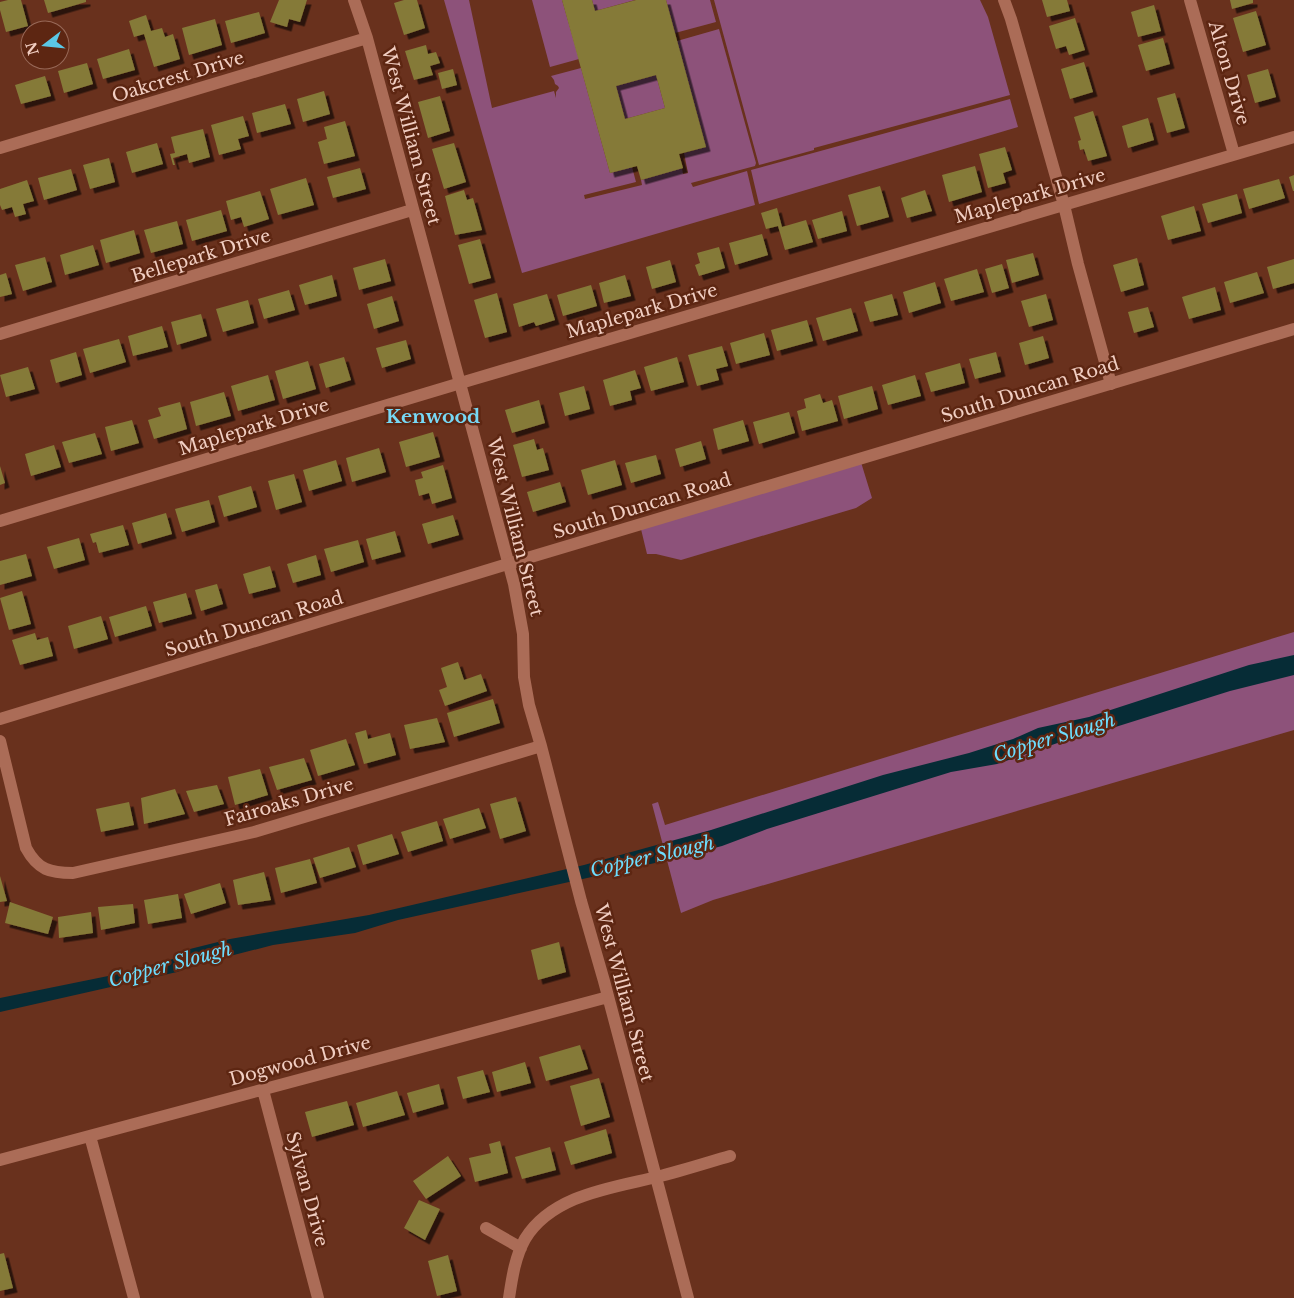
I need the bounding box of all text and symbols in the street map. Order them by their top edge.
street label: Alton Drive [1203,17,1254,128]
north arrow [20,20,70,70]
text: N [22,40,43,57]
street label: West William Street [376,44,445,227]
street label: Oakcrest Drive [109,46,247,108]
street label: Maplepark Drive [952,164,1108,228]
street label: Bellepark Drive [129,224,273,288]
street label: Maplepark Drive [564,279,720,343]
street label: South Duncan Road [938,352,1122,428]
street label: Maplepark Drive [176,394,332,460]
district label: Kenwood [386,405,480,428]
street label: West William Street [482,435,548,619]
street label: South Duncan Road [550,468,734,544]
street label: South Duncan Road [162,586,346,662]
water label: Copper Slough [990,708,1118,767]
street label: Fairoaks Drive [222,773,356,831]
water label: Copper Slough [588,831,717,882]
street label: West William Street [589,901,658,1084]
water label: Copper Slough [106,937,235,992]
street label: Dogwood Drive [227,1032,373,1090]
street label: Sylvan Drive [281,1129,333,1249]

